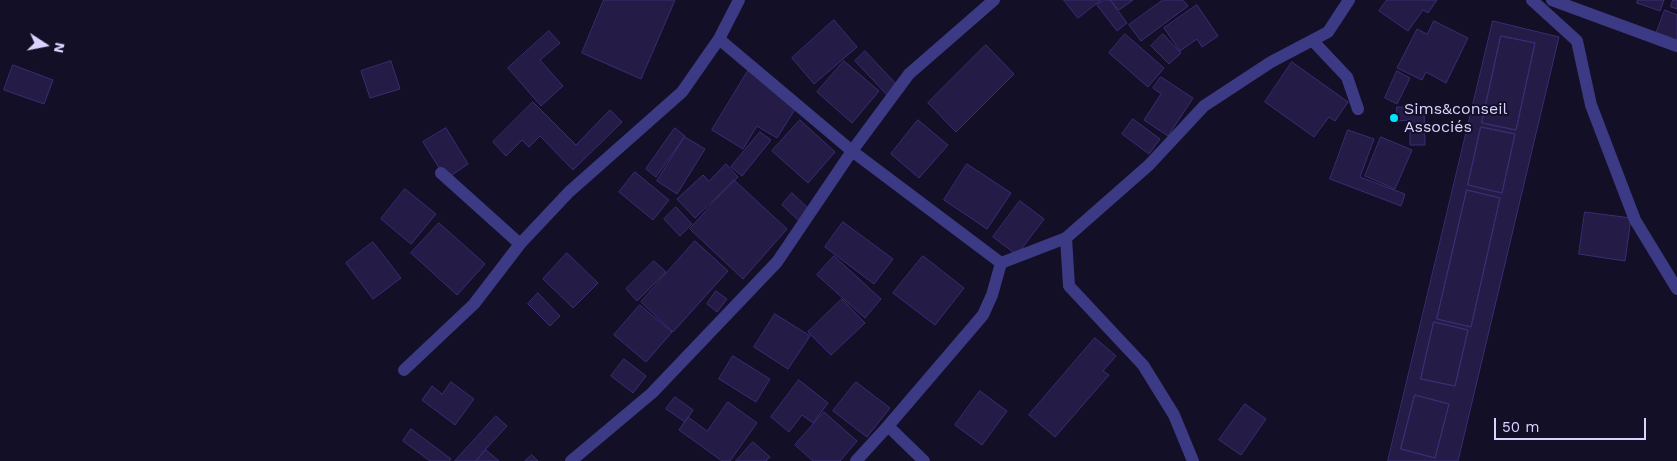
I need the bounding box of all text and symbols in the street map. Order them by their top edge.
north arrow [20,20,70,70]
text: N [51,41,69,54]
place label: Sims&conseil Associés [1404,99,1507,137]
marker: Sims&conseil Associés [1388,112,1400,124]
scale bar [1497,408,1650,440]
text: 50 m [1502,418,1539,436]

